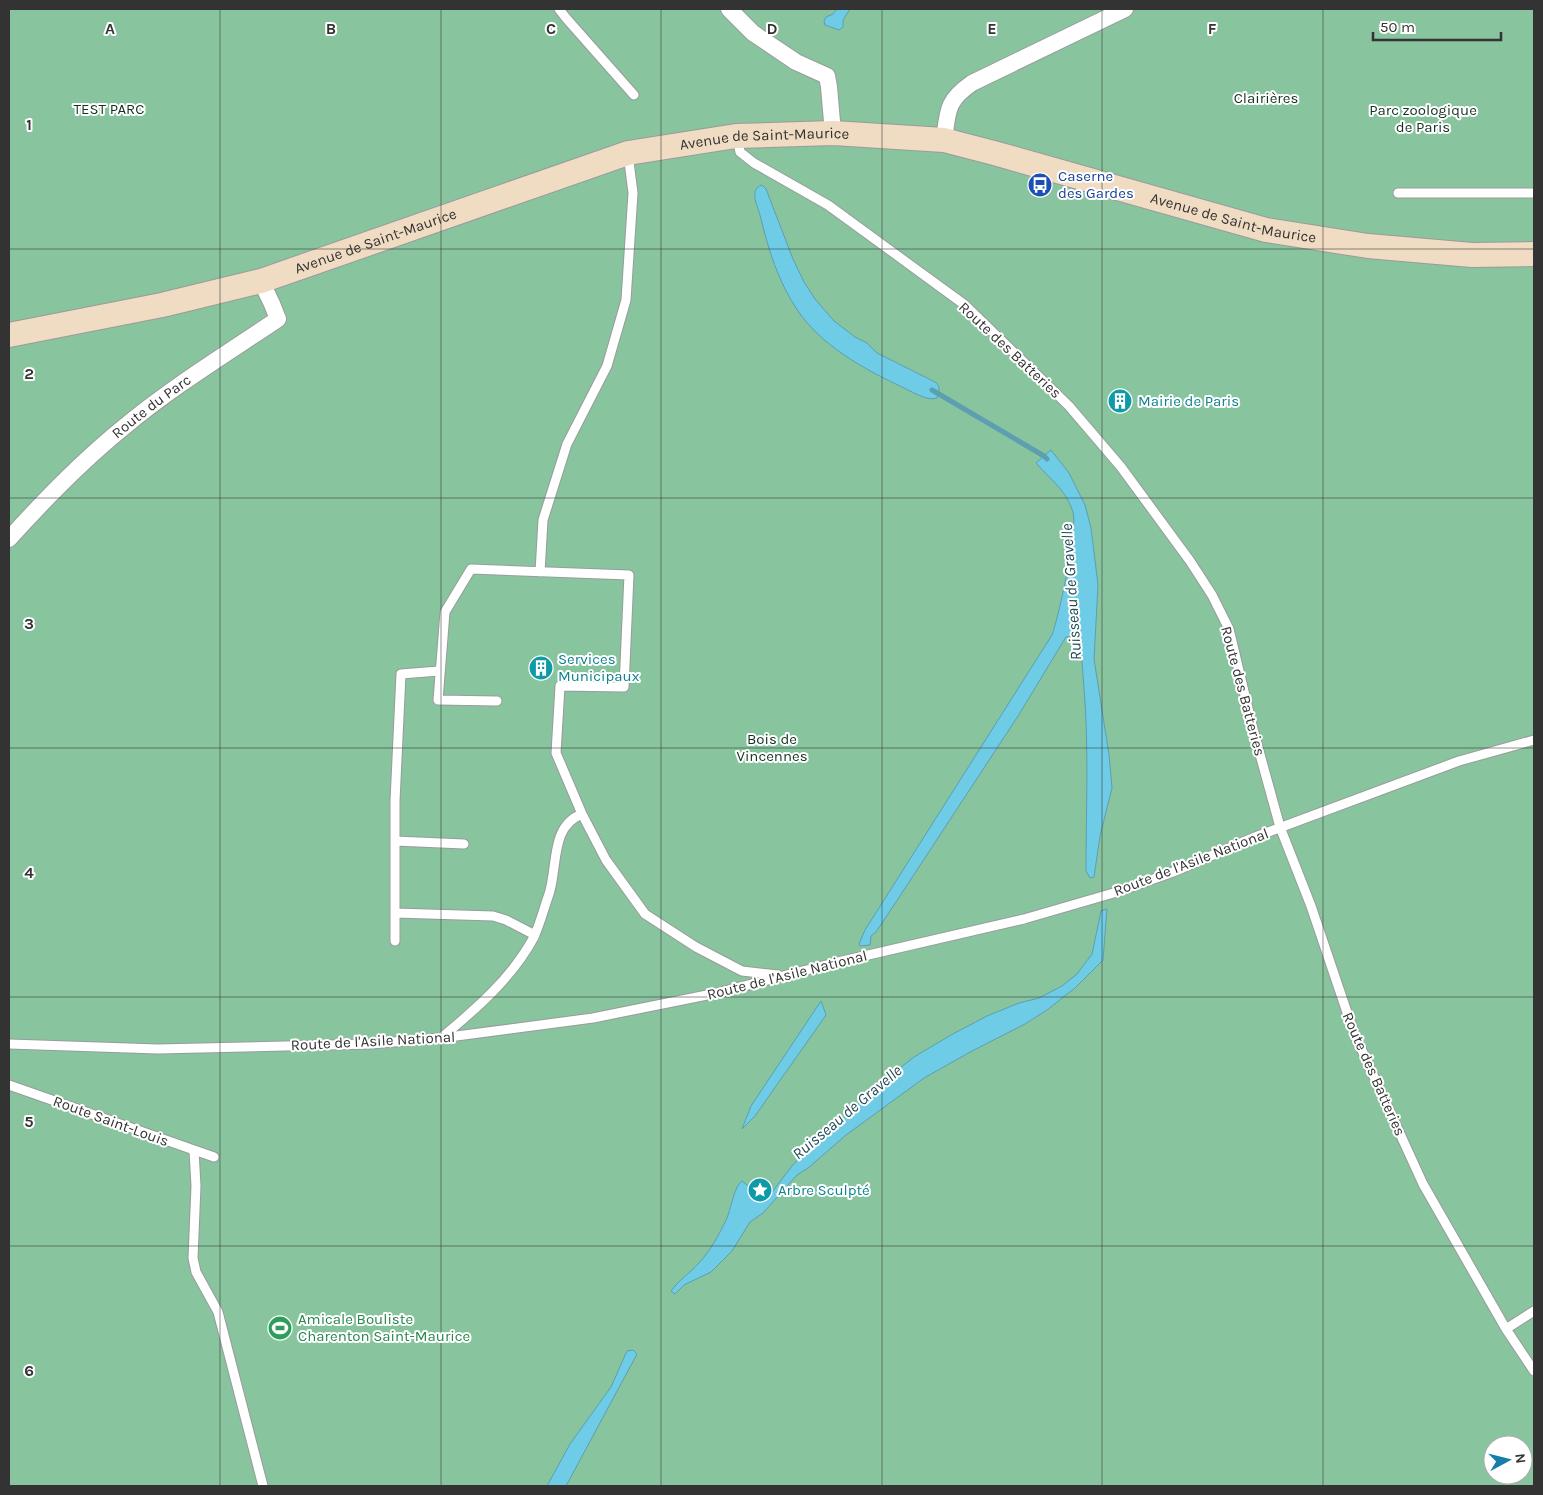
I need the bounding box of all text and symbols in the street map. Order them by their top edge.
scale bar [1373,10,1500,42]
text: 50 m [1380,18,1415,36]
text: A [105,19,115,38]
text: B [326,19,336,38]
text: C [546,19,556,38]
text: D [767,19,778,38]
text: E [987,19,997,38]
text: F [1208,19,1217,38]
park label: Clairières [1234,89,1298,107]
park label: TEST PARC [74,100,144,118]
park label: Parc zoologique de Paris [1369,101,1477,136]
text: 1 [26,115,32,134]
street label: Avenue de Saint-Maurice [678,124,850,154]
place label: Caserne des Gardes [1058,167,1134,202]
bus stop icon: Caserne des Gardes [1027,172,1053,198]
street label: Avenue de Saint-Maurice [1148,189,1318,247]
street label: Avenue de Saint-Maurice [292,205,459,278]
street label: Route des Batteries [955,298,1065,402]
text: 2 [24,364,34,383]
street label: Route du Parc [108,371,194,442]
building icon: Mairie de Paris [1107,388,1133,414]
place label: Mairie de Paris [1138,392,1239,410]
water label: Ruisseau de Gravelle [1057,522,1085,661]
text: 3 [24,614,34,633]
street label: Route des Batteries [1217,624,1269,758]
place label: Services Municipaux [558,650,640,685]
building icon: Services Municipaux [528,655,554,681]
park label: Bois de Vincennes [736,730,808,765]
street label: Route de l'Asile National [1111,824,1271,900]
text: 4 [24,863,34,882]
street label: Route de l'Asile National [705,946,869,1004]
street label: Route des Batteries [1339,1009,1409,1139]
street label: Route de l'Asile National [290,1028,456,1054]
water label: Ruisseau de Gravelle [788,1060,906,1163]
street label: Route Saint-Louis [51,1092,171,1150]
text: 5 [24,1112,34,1131]
place icon: Arbre Sculpté [747,1177,773,1203]
place label: Arbre Sculpté [778,1181,870,1199]
place label: Amicale Bouliste Charenton Saint-Maurice [298,1310,470,1345]
sports icon: Amicale Bouliste Charenton Saint-Maurice [267,1315,293,1341]
text: 6 [24,1361,34,1380]
north arrow [1483,1435,1533,1485]
text: N [1511,1452,1529,1464]

